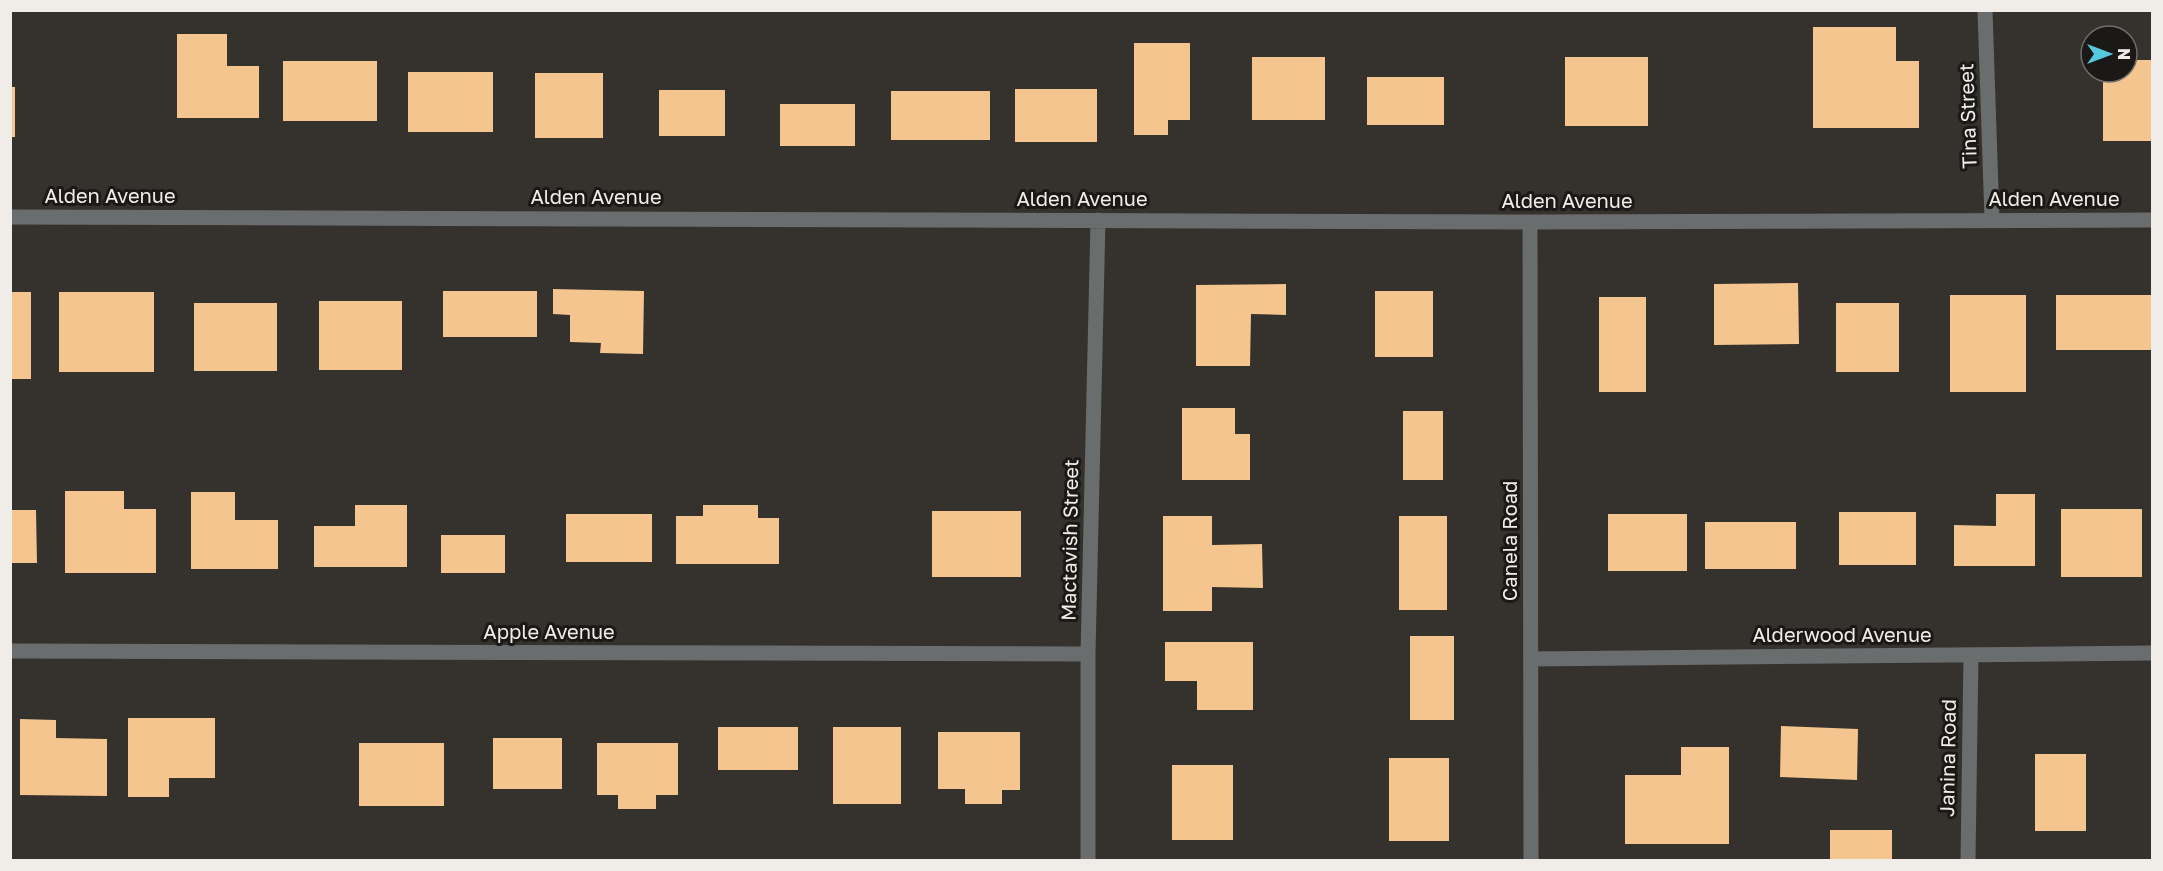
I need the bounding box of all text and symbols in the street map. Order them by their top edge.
north arrow [2079,24,2139,84]
text: N [2114,48,2134,60]
street label: Tina Street [1953,63,1981,169]
street label: Alden Avenue [45,183,176,207]
street label: Alden Avenue [531,184,662,208]
street label: Alden Avenue [1017,186,1148,210]
street label: Alden Avenue [1989,186,2120,210]
street label: Alden Avenue [1502,188,1633,212]
street label: Mactavish Street [1056,459,1082,621]
street label: Canela Road [1497,481,1521,601]
street label: Apple Avenue [483,619,615,643]
street label: Alderwood Avenue [1752,622,1932,646]
street label: Janina Road [1934,699,1960,817]

